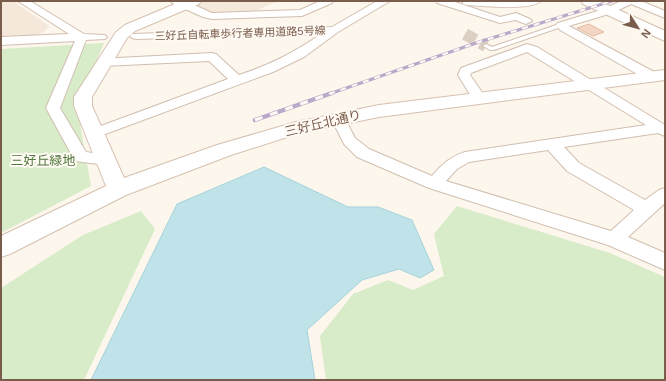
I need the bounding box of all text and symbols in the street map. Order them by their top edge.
north arrow [618,8,658,48]
street label: 三好丘自転車歩行者専用道路5号線 [154,24,326,42]
text: N [639,27,653,41]
street label: 三好丘北通り [283,107,363,139]
park label: 三好丘緑地 [10,153,76,168]

